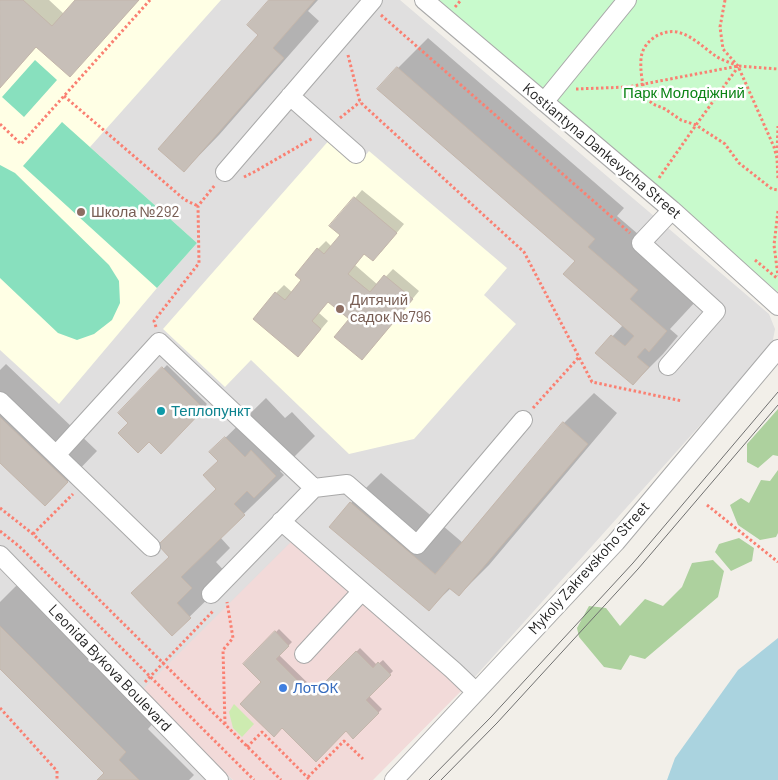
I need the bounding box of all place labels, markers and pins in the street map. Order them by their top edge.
place label: Школа №292 [91,203,180,221]
marker: Школа №292 [75,206,87,218]
place label: Дитячий садок №796 [350,291,431,326]
marker: Дитячий садок №796 [334,303,346,315]
place label: Теплопункт [171,402,251,420]
marker: Теплопункт [155,405,167,417]
place label: ЛотОК [293,679,338,697]
marker: ЛотОК [277,682,289,694]

